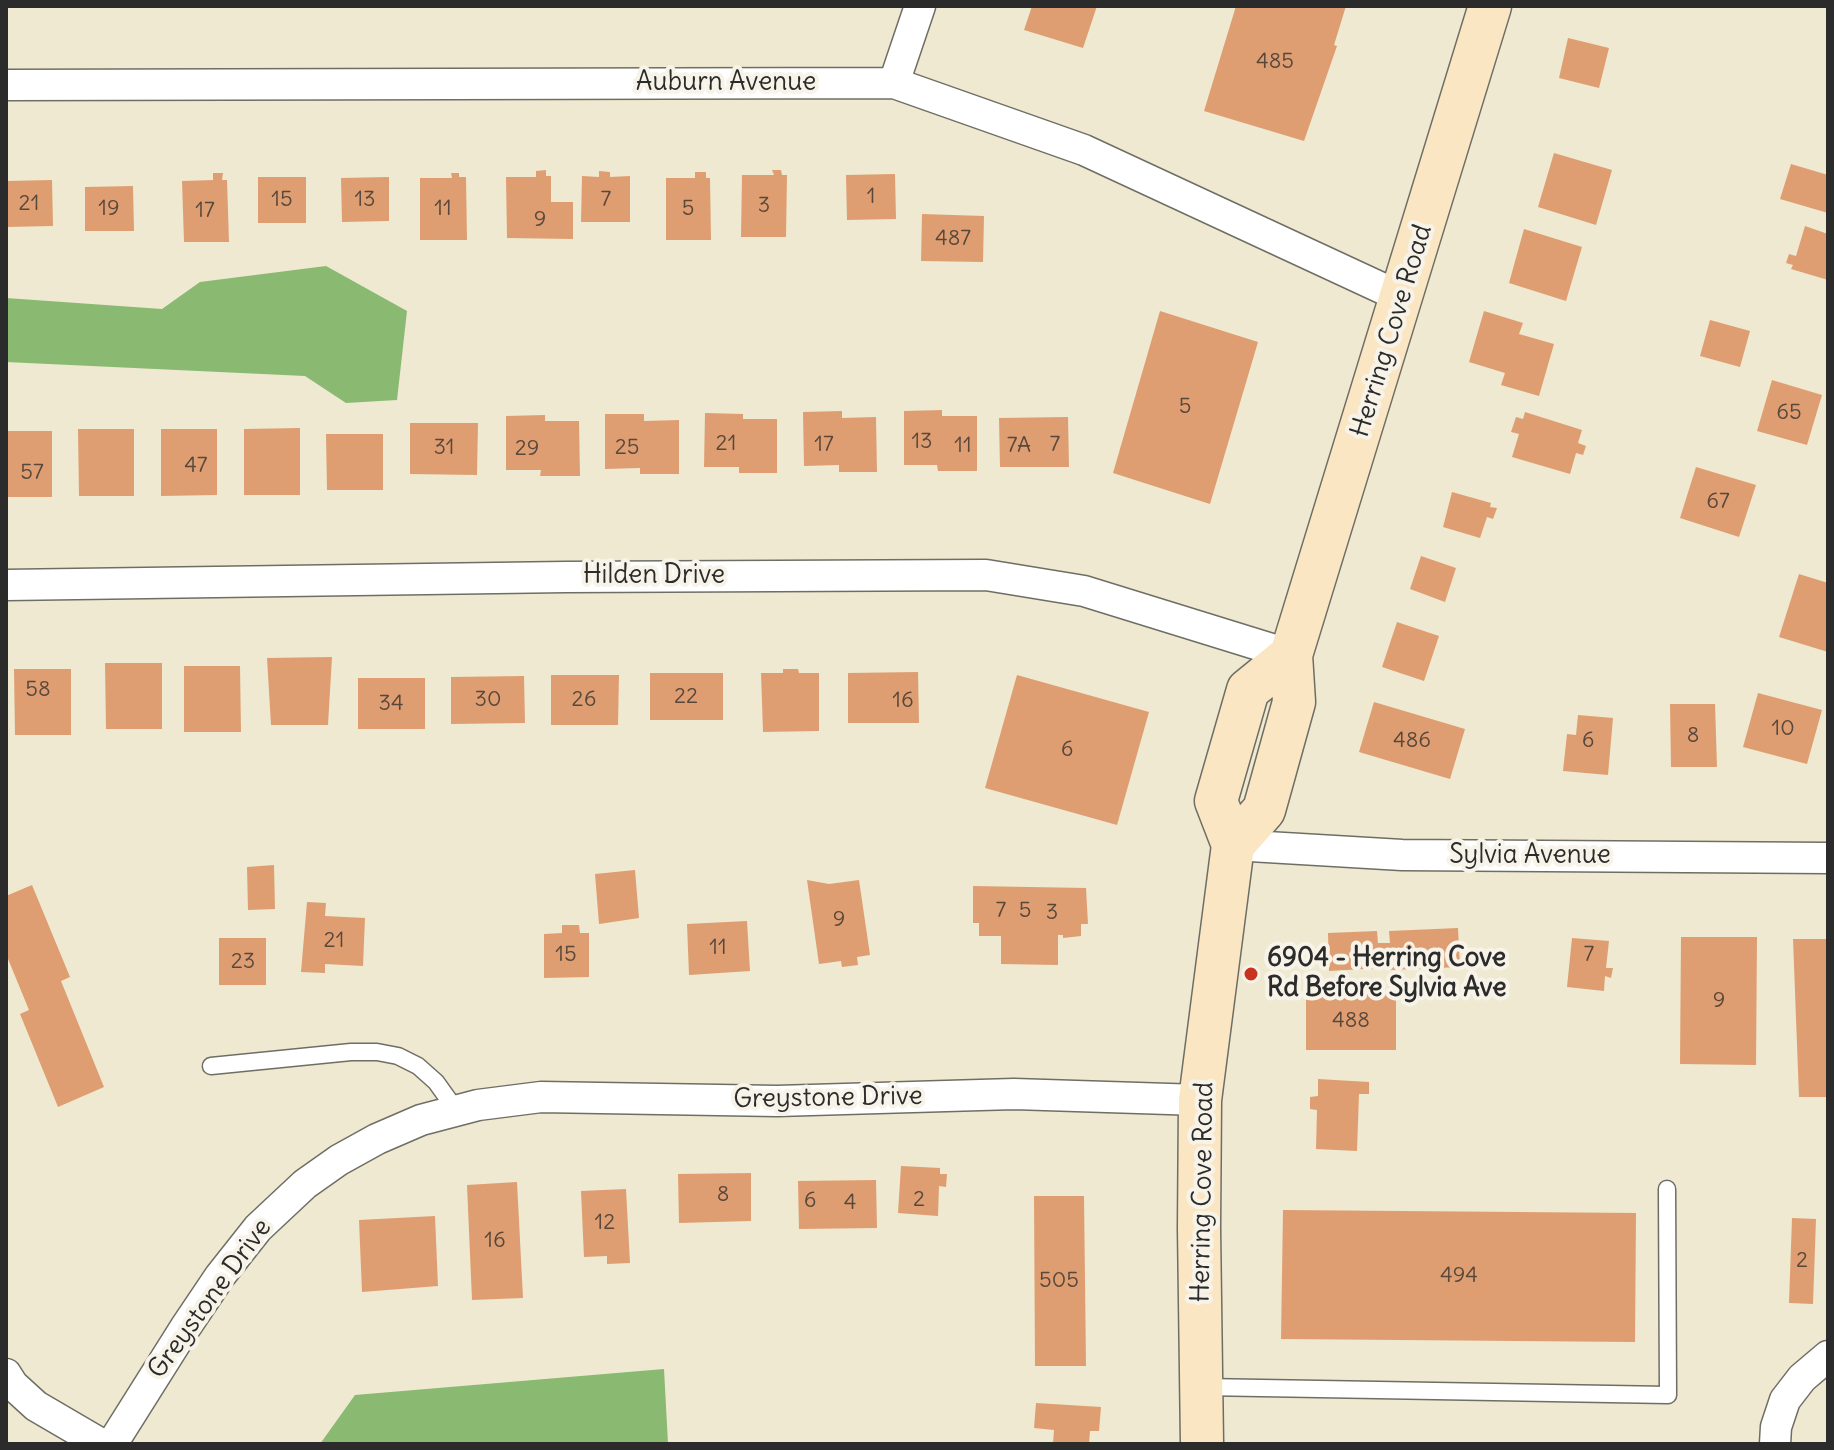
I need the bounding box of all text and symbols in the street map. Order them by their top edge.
house number: 485 [1256,49,1294,75]
street label: Auburn Avenue [636,67,816,99]
house number: 1 [867,184,875,210]
house number: 15 [271,187,293,213]
house number: 13 [354,187,376,213]
house number: 7 [601,187,611,213]
house number: 21 [19,191,39,217]
house number: 3 [758,193,770,219]
house number: 19 [98,196,120,222]
house number: 11 [434,196,452,222]
house number: 5 [682,196,694,222]
house number: 17 [195,198,215,224]
house number: 9 [534,207,546,233]
street label: Herring Cove Road [1345,221,1439,441]
house number: 487 [935,226,971,252]
house number: 5 [1179,394,1191,420]
house number: 65 [1776,400,1802,426]
house number: 13 [911,429,933,455]
house number: 21 [716,431,736,457]
house number: 17 [814,432,834,458]
house number: 7 [1050,432,1060,458]
house number: 11 [954,433,972,459]
house number: 7A [1007,433,1031,459]
house number: 31 [434,435,454,461]
house number: 25 [615,435,639,461]
house number: 29 [515,436,539,462]
house number: 47 [184,453,208,479]
house number: 57 [20,460,44,486]
house number: 67 [1706,489,1730,515]
street label: Hilden Drive [583,560,725,592]
house number: 58 [25,677,51,703]
house number: 22 [674,684,698,710]
house number: 30 [475,687,501,713]
house number: 26 [572,687,596,713]
house number: 16 [892,688,914,714]
house number: 34 [378,691,404,717]
house number: 10 [1771,716,1795,742]
house number: 8 [1687,723,1699,749]
house number: 486 [1393,728,1431,754]
house number: 6 [1582,728,1594,754]
house number: 6 [1061,737,1073,763]
street label: Sylvia Avenue [1449,840,1611,872]
house number: 7 [996,898,1006,924]
house number: 5 [1019,898,1031,924]
house number: 3 [1046,900,1058,926]
house number: 9 [833,907,845,933]
house number: 21 [324,928,344,954]
house number: 11 [709,935,727,961]
house number: 15 [555,942,577,968]
house number: 7 [1584,942,1594,968]
place label: 6904 - Herring Cove Rd Before Sylvia Ave [1267,943,1506,1004]
house number: 23 [231,949,255,975]
marker: 6904 - Herring Cove Rd Before Sylvia Ave [1242,965,1260,983]
house number: 9 [1713,988,1725,1014]
house number: 488 [1332,1008,1370,1034]
street label: Greystone Drive [733,1081,923,1115]
street label: Herring Cove Road [1185,1081,1221,1303]
house number: 8 [717,1182,729,1208]
house number: 2 [913,1187,925,1213]
house number: 6 [804,1188,816,1214]
house number: 4 [844,1190,856,1216]
house number: 12 [595,1210,615,1236]
street label: Greystone Drive [142,1213,278,1385]
house number: 16 [484,1228,506,1254]
house number: 2 [1796,1248,1808,1274]
house number: 494 [1440,1263,1478,1289]
house number: 505 [1039,1268,1079,1294]

